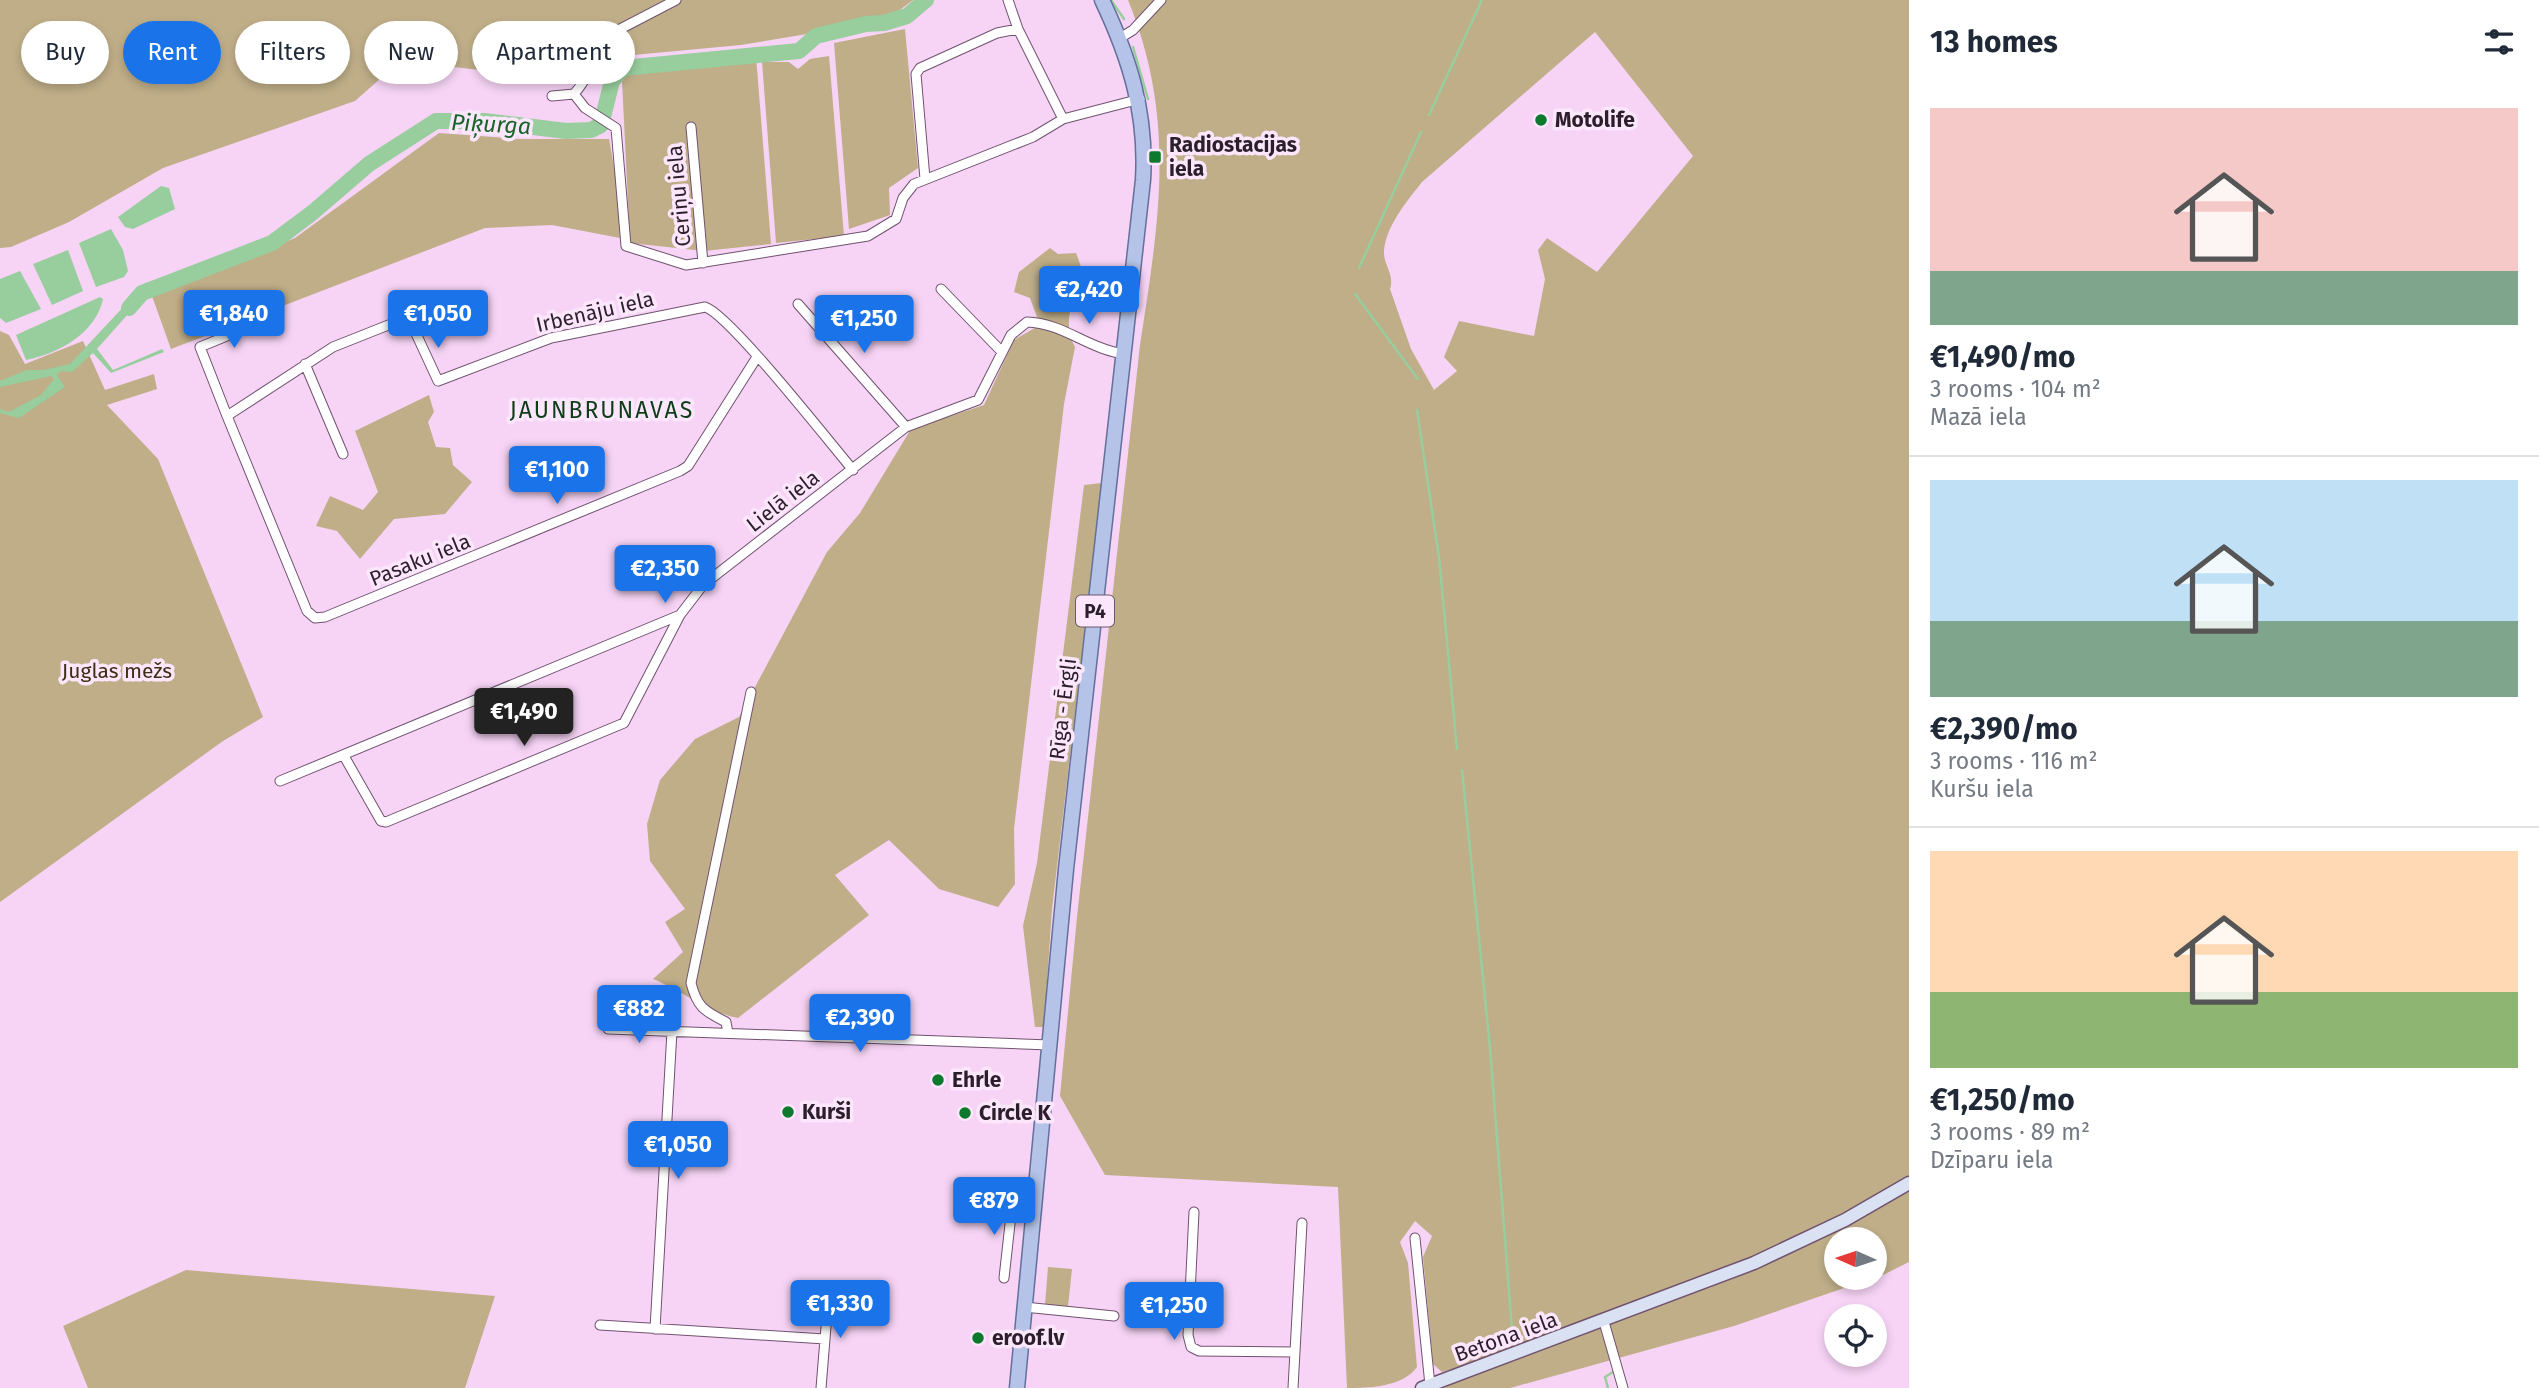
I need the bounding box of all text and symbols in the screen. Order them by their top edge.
chip: Buy [21,21,109,84]
chip: Rent [123,21,221,84]
chip: Filters [235,21,350,84]
chip: New [364,21,458,84]
chip: Apartment [472,21,635,84]
icon: filters [2480,23,2518,61]
text: 13 homes [1930,24,2058,60]
place label: Motolife [1555,107,1635,133]
water label: Piķurga [450,108,532,141]
marker: Motolife [1533,112,1549,128]
place label: Radiostacijas iela [1169,132,1297,182]
street label: Ceriņu iela [662,144,696,248]
marker: Radiostacijas iela [1147,149,1163,165]
icon: home [2161,154,2287,280]
pin: €2,420 [1032,266,1146,326]
text: €2,420 [1055,275,1123,303]
street label: Irbenāju iela [533,286,657,338]
pin: €1,840 [177,290,291,350]
pin: €1,050 [381,290,495,350]
pin: €1,250 [807,296,921,355]
text: €1,840 [200,299,268,327]
text: €1,050 [404,299,472,327]
text: €1,250 [831,304,897,332]
text: €1,490/mo [1930,339,2076,375]
text: 3 rooms · 104 m² [1930,375,2101,403]
district label: JAUNBRUNAVAS [510,396,694,424]
text: Mazā iela [1930,403,2027,431]
pin: €1,100 [500,447,614,506]
text: €1,100 [525,455,589,483]
street label: Lielā iela [741,464,825,538]
icon: home [2161,526,2287,652]
street label: Pasaku iela [366,528,474,592]
pin: €2,350 [608,546,722,605]
text: €2,350 [631,554,699,582]
road number: P4 [1076,596,1114,626]
street label: Rīga - Ērgļi [1044,657,1082,761]
park label: Juglas mežs [62,658,172,684]
pin: €1,490 [467,688,581,748]
text: €1,490 [490,697,558,725]
text: €2,390/mo [1930,711,2078,747]
text: 3 rooms · 116 m² [1930,747,2098,775]
text: Kuršu iela [1930,775,2034,803]
icon: home [2161,897,2287,1023]
pin: €882 [598,986,680,1045]
text: €882 [613,994,665,1022]
pin: €2,390 [803,995,917,1054]
text: €2,390 [825,1003,895,1031]
place label: Ehrle [952,1067,1002,1093]
marker: Ehrle [930,1072,946,1088]
text: €1,250/mo [1930,1082,2075,1118]
place label: Kurši [802,1099,851,1125]
place label: Circle K [979,1100,1052,1126]
marker: Kurši [780,1104,796,1120]
marker: Circle K [957,1105,973,1121]
text: 3 rooms · 89 m² [1930,1118,2090,1146]
pin: €1,050 [621,1122,735,1181]
text: €1,050 [644,1130,712,1158]
text: Dzīparu iela [1930,1146,2054,1174]
pin: €879 [953,1178,1035,1237]
text: €879 [969,1186,1019,1214]
north arrow [1824,1227,1886,1290]
map controls [1824,1227,1887,1367]
pin: €1,330 [783,1280,897,1340]
pin: €1,250 [1117,1282,1231,1342]
text: €1,330 [807,1289,873,1317]
text: €1,250 [1141,1291,1207,1319]
button: locate [1824,1304,1887,1367]
street label: Betona iela [1451,1306,1561,1368]
place label: eroof.lv [992,1325,1064,1351]
marker: eroof.lv [970,1330,986,1346]

